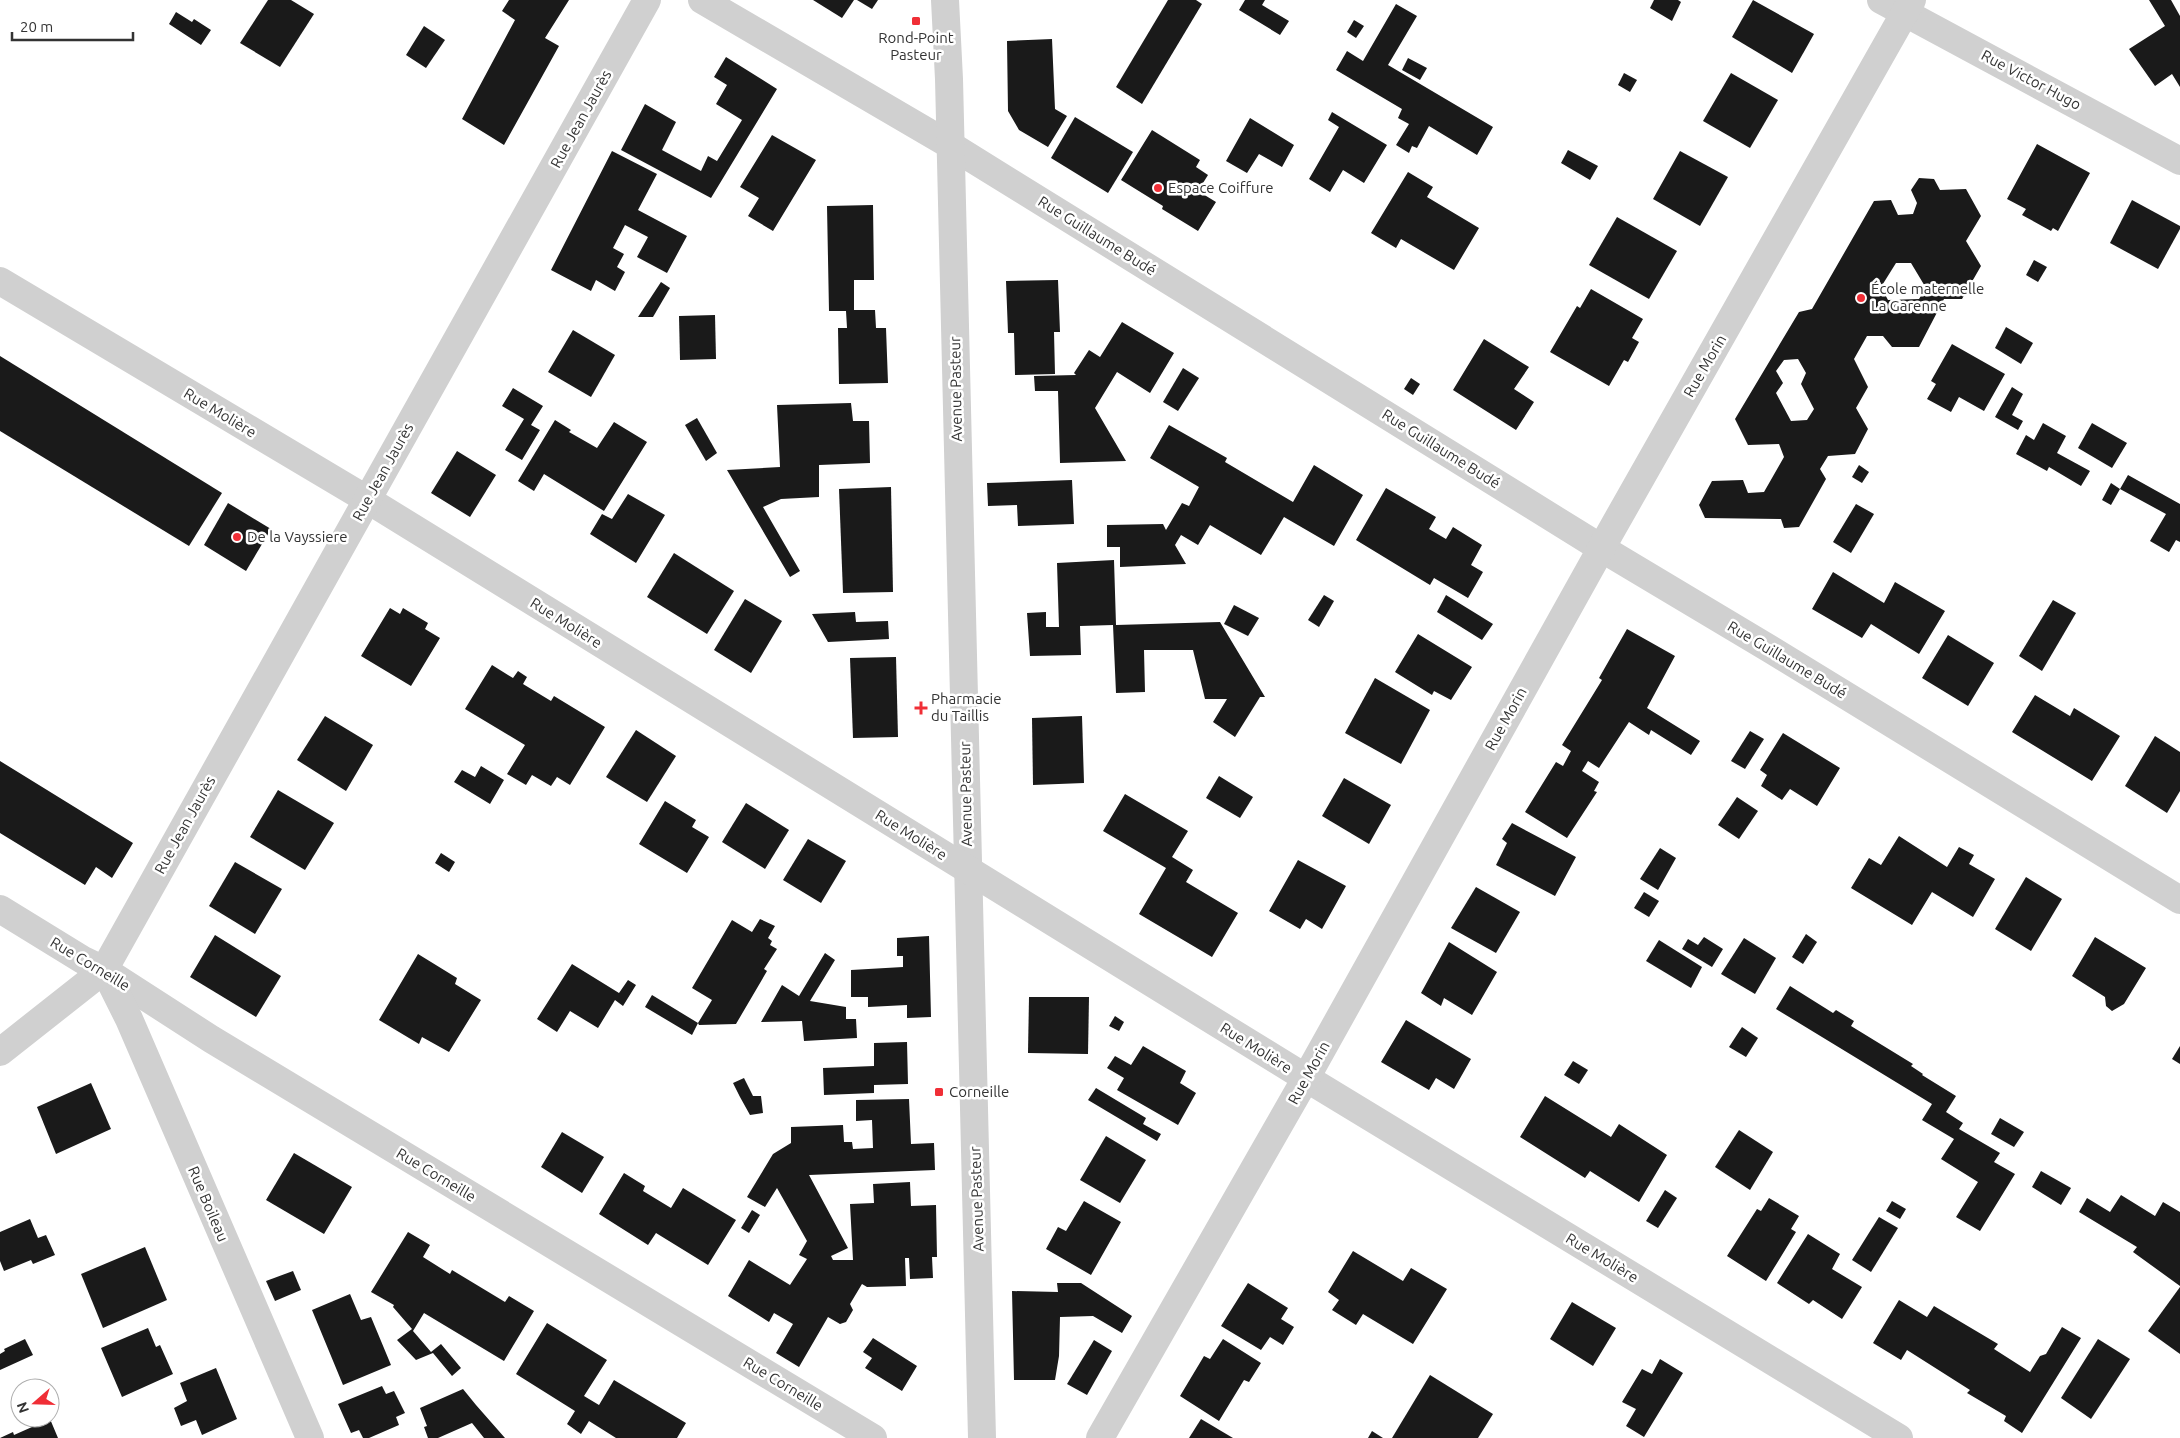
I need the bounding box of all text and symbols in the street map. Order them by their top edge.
scale bar [12,10,134,42]
marker: Rond-Point Pasteur [910,15,922,27]
text: 20 m [20,18,53,35]
place label: Rond-Point Pasteur [878,29,954,63]
street label: Rue Victor Hugo [1978,46,2084,113]
street label: Rue Jean Jaurès [547,67,614,171]
place label: Espace Coiffure [1168,179,1274,196]
marker: Espace Coiffure [1152,182,1164,194]
street label: Rue Guillaume Budé [1035,192,1159,279]
place label: École maternelle La Garenne [1871,280,1984,314]
marker: École maternelle La Garenne [1855,292,1867,304]
street label: Rue Morin [1680,331,1729,400]
street label: Avenue Pasteur [946,336,965,442]
street label: Rue Molière [181,384,259,441]
street label: Rue Guillaume Budé [1379,405,1503,492]
street label: Rue Jean Jaurès [349,420,416,524]
place label: De la Vayssiere [247,528,348,545]
marker: De la Vayssiere [231,531,243,543]
street label: Rue Molière [527,594,605,651]
street label: Rue Guillaume Budé [1725,617,1850,702]
street label: Rue Morin [1481,684,1530,753]
place label: Pharmacie du Taillis [931,690,1002,724]
marker: Pharmacie du Taillis [915,702,927,714]
street label: Avenue Pasteur [956,741,975,847]
street label: Rue Jean Jaurès [151,773,218,877]
street label: Rue Molière [872,806,950,863]
street label: Rue Corneille [47,933,133,994]
street label: Rue Molière [1217,1019,1295,1076]
street label: Rue Morin [1284,1038,1333,1107]
place label: Corneille [949,1083,1009,1100]
marker: Corneille [933,1086,945,1098]
street label: Rue Corneille [393,1144,479,1205]
street label: Avenue Pasteur [966,1146,987,1252]
street label: Rue Boileau [185,1164,232,1244]
street label: Rue Molière [1563,1229,1641,1286]
street label: Rue Corneille [740,1353,826,1414]
north arrow [10,1378,60,1428]
text: N [13,1400,32,1415]

